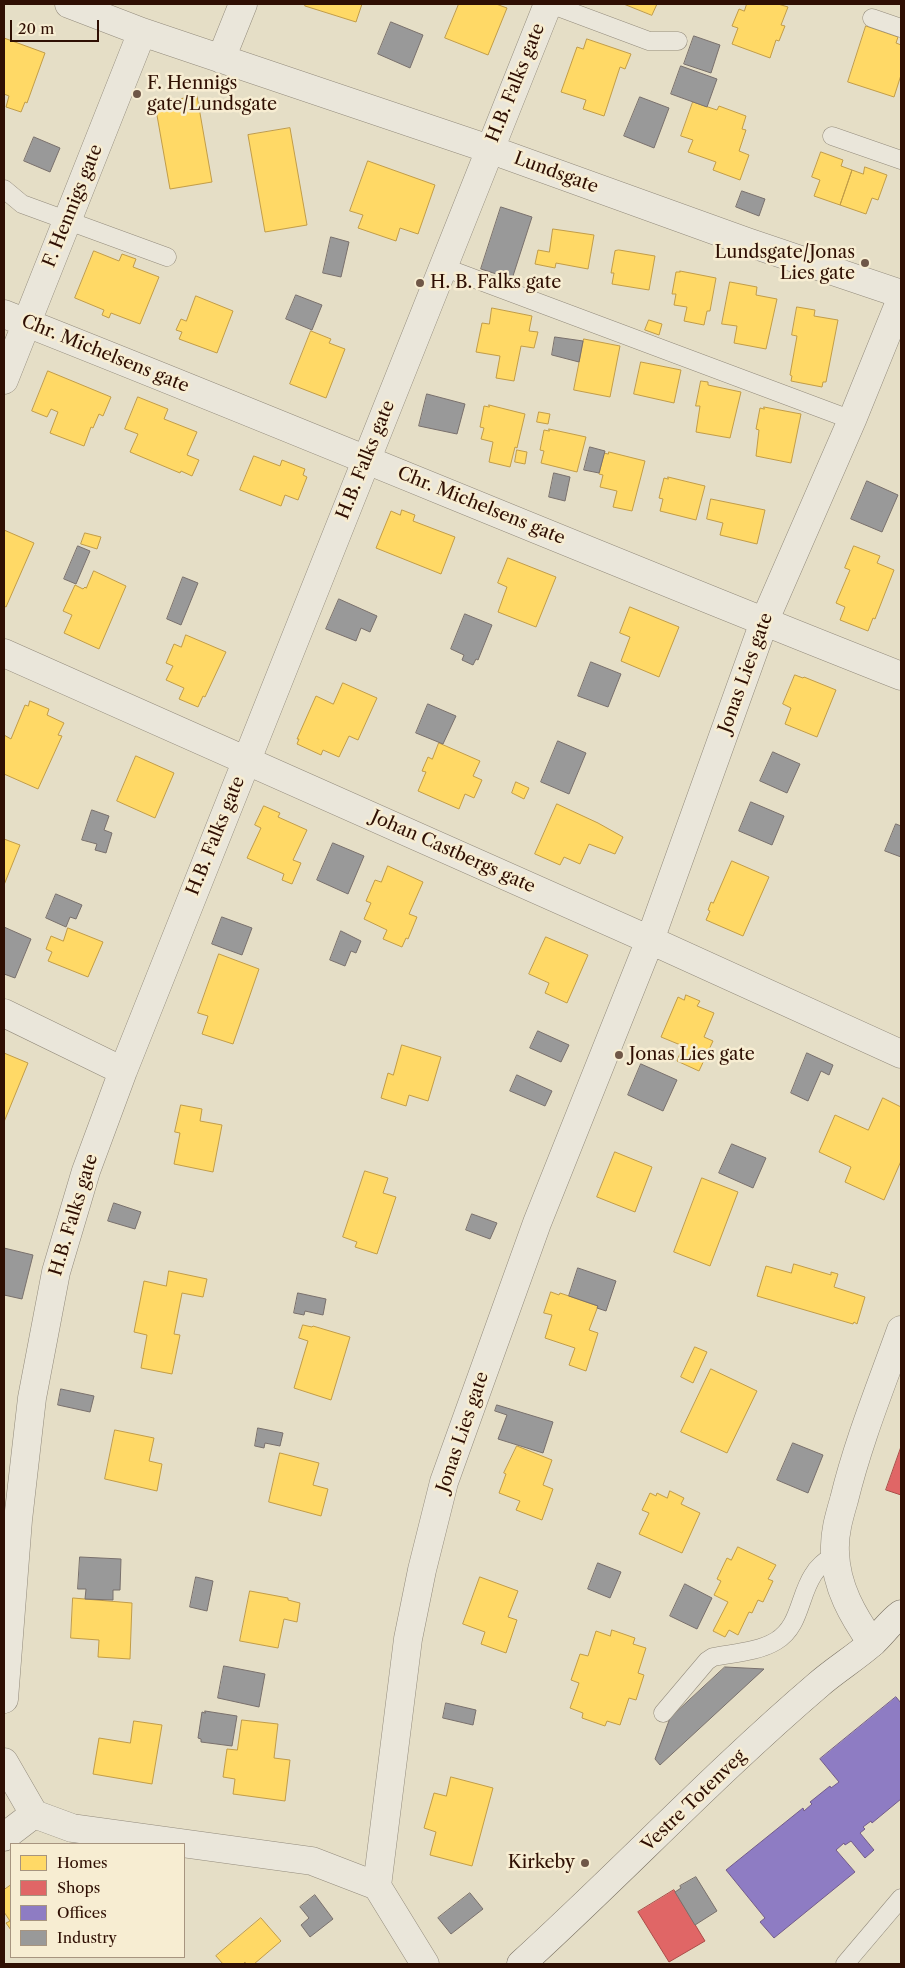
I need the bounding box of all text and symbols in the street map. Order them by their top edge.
scale bar [12,10,101,42]
text: 20 m [18,19,54,38]
street label: H.B. Falks gate [482,20,550,146]
place label: F. Hennigs gate/Lundsgate [147,73,277,116]
marker: F. Hennigs gate/Lundsgate [131,88,143,100]
street label: F. Hennigs gate [39,141,107,271]
street label: Lundsgate [511,148,601,198]
place label: Lundsgate/Jonas Lies gate [714,242,855,284]
marker: Lundsgate/Jonas Lies gate [859,257,871,269]
place label: H. B. Falks gate [430,272,561,294]
marker: H. B. Falks gate [414,277,426,289]
street label: Chr. Michelsens gate [18,310,192,398]
street label: H.B. Falks gate [332,397,400,523]
street label: Chr. Michelsens gate [394,462,568,550]
street label: Jonas Lies gate [714,610,778,736]
street label: H.B. Falks gate [182,773,250,899]
street label: Johan Castbergs gate [368,806,538,898]
place label: Jonas Lies gate [629,1044,755,1066]
marker: Jonas Lies gate [613,1049,625,1061]
street label: H.B. Falks gate [45,1151,103,1279]
street label: Jonas Lies gate [432,1369,494,1495]
street label: Vestre Totenveg [637,1746,751,1856]
legend [10,1843,185,1958]
place label: Kirkeby [508,1852,575,1874]
text: Homes [57,1853,108,1872]
marker: Kirkeby [579,1857,591,1869]
text: Shops [57,1878,100,1897]
text: Offices [57,1903,107,1922]
text: Industry [57,1928,117,1947]

